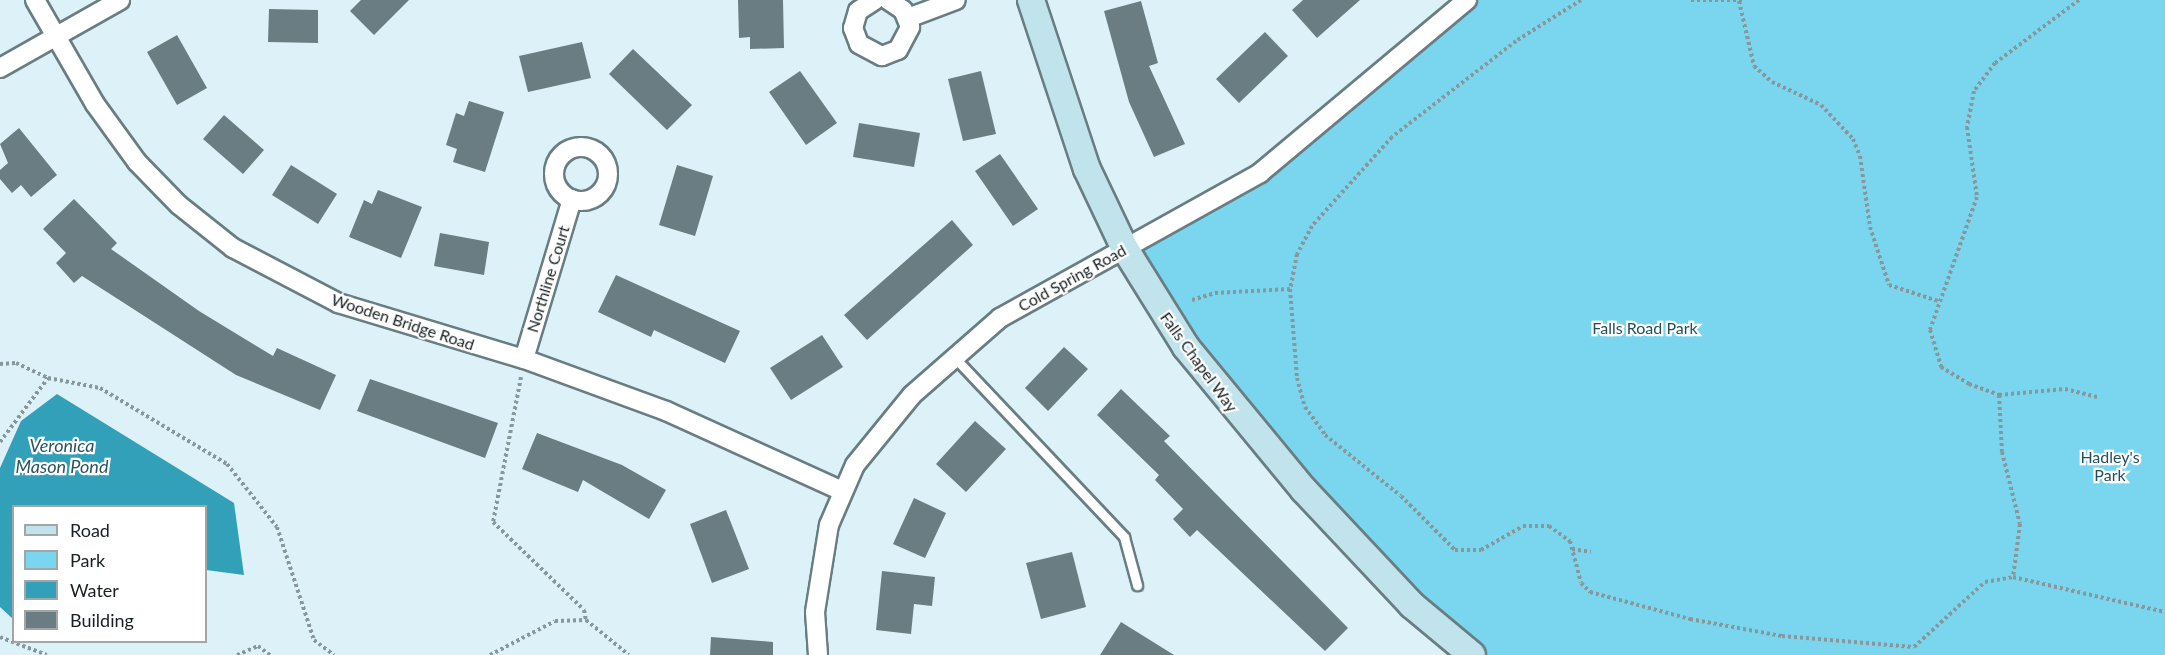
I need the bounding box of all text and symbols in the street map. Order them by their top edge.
street label: Northline Court [523,223,573,335]
street label: Cold Spring Road [1015,240,1129,316]
street label: Wooden Bridge Road [329,290,477,354]
street label: Falls Chapel Way [1156,308,1242,416]
park label: Falls Road Park [1592,318,1698,338]
water label: Veronica Mason Pond [16,435,108,478]
park label: Hadley's Park [2080,447,2140,485]
legend [12,505,207,643]
text: Road [70,519,110,541]
text: Park [70,549,105,571]
text: Water [70,579,119,601]
text: Building [70,609,134,631]

